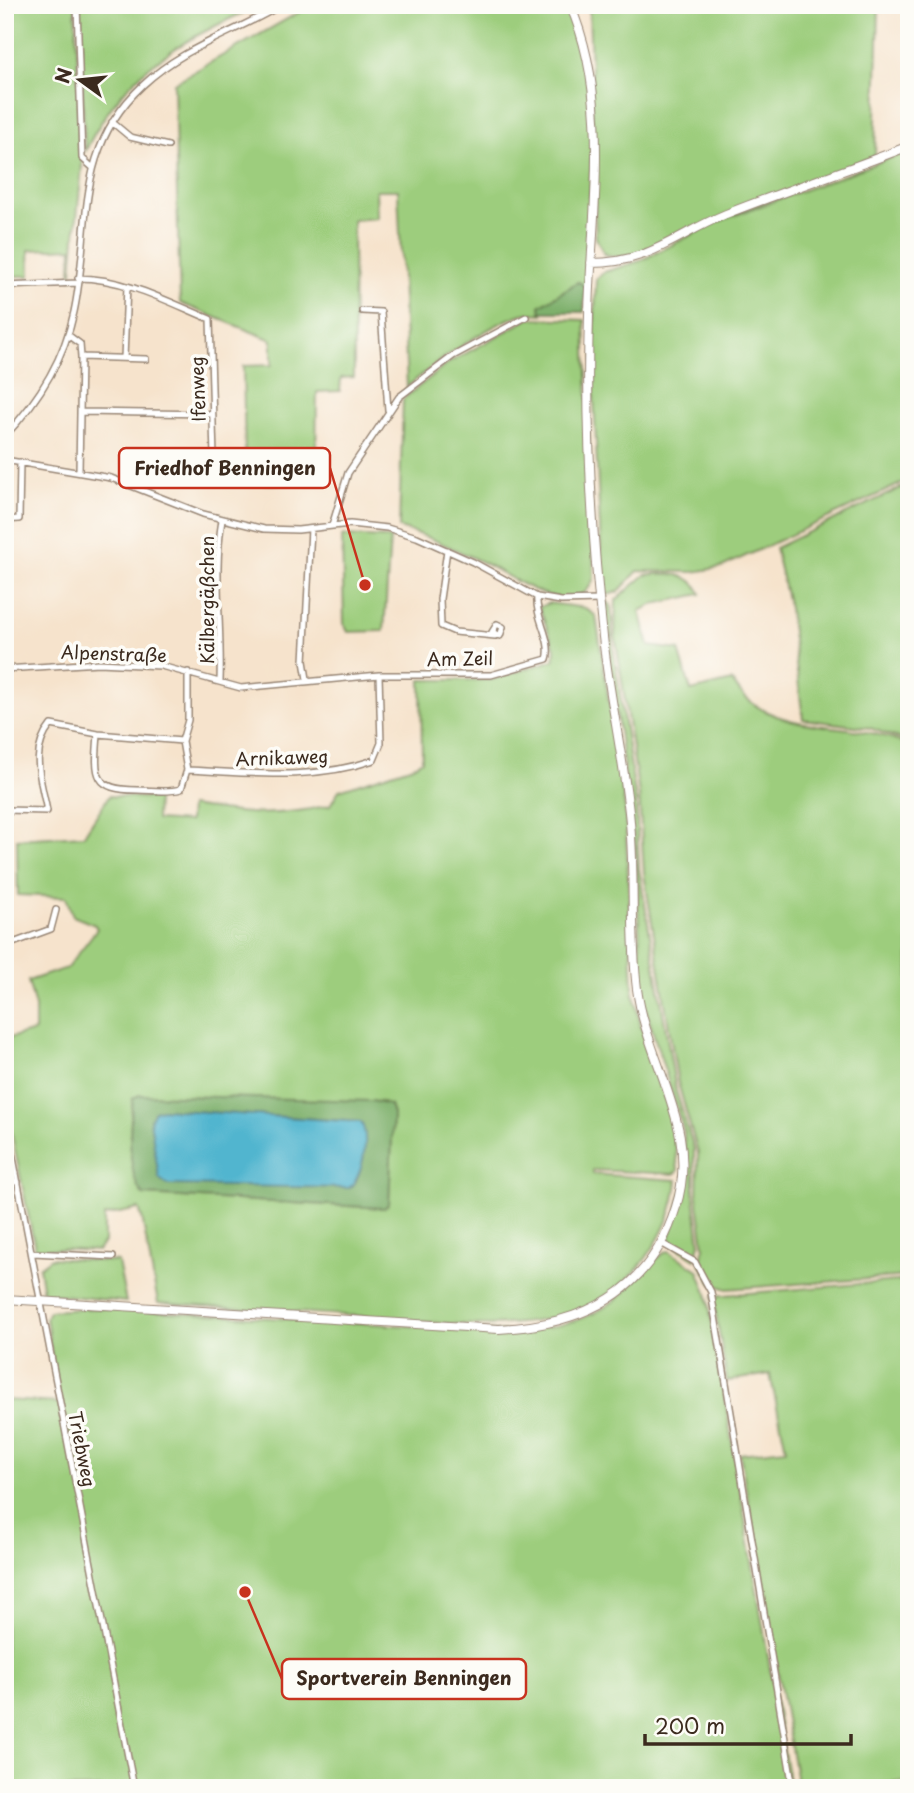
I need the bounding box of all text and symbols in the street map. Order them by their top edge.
north arrow [46,46,116,116]
text: N [47,64,78,86]
street label: Ifenweg [182,356,212,422]
callout: Friedhof Benningen [119,448,330,488]
text: Friedhof Benningen [134,453,316,481]
street label: Kälbergäßchen [193,536,220,664]
street label: Alpenstraße [61,638,167,668]
street label: Am Zeil [427,644,493,672]
street label: Arnikaweg [235,742,329,772]
street label: Triebweg [62,1409,104,1489]
callout: Sportverein Benningen [282,1659,526,1699]
text: Sportverein Benningen [296,1663,512,1691]
scale bar [645,1702,851,1746]
text: 200 m [655,1709,725,1741]

